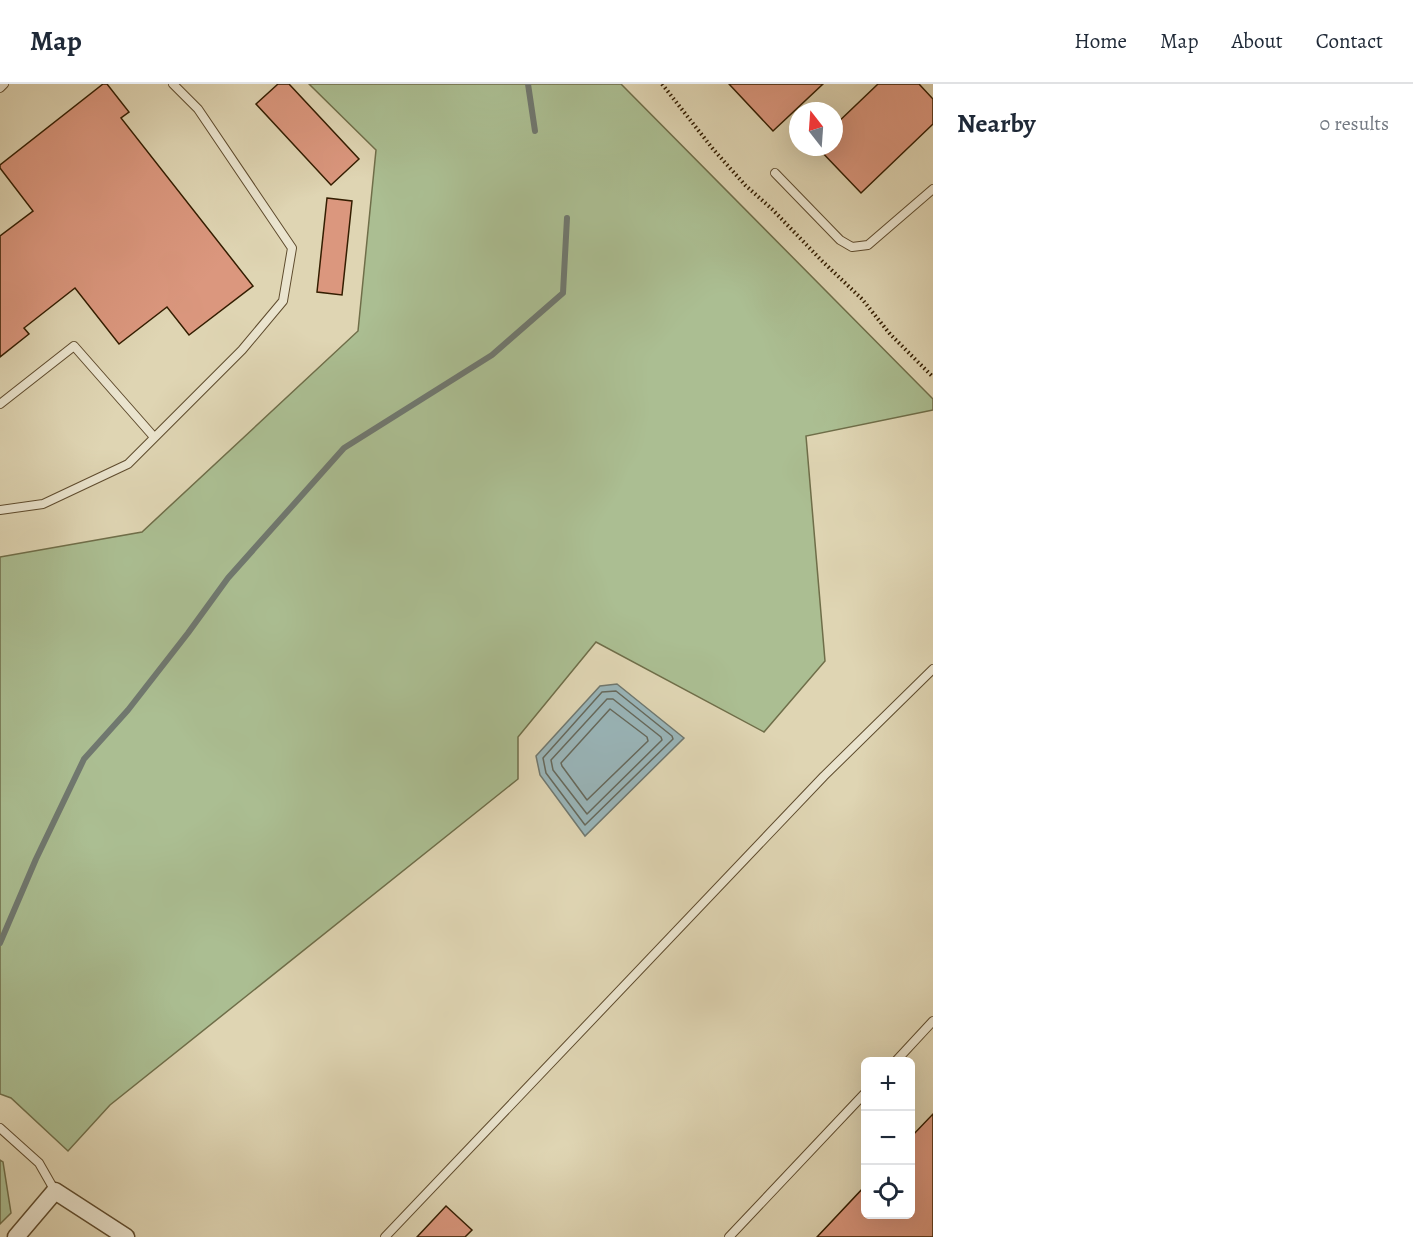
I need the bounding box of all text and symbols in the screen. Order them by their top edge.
text: Map [30,22,82,60]
text: Home [1074,27,1127,55]
text: Map [1160,27,1198,55]
text: About [1231,27,1283,55]
text: Contact [1316,27,1383,55]
north arrow [789,102,843,156]
text: Nearby [957,106,1036,141]
text: 0 results [1320,110,1389,137]
map controls [861,1057,915,1219]
button: + [861,1057,915,1111]
button: − [861,1111,915,1165]
button: locate [861,1165,915,1219]

